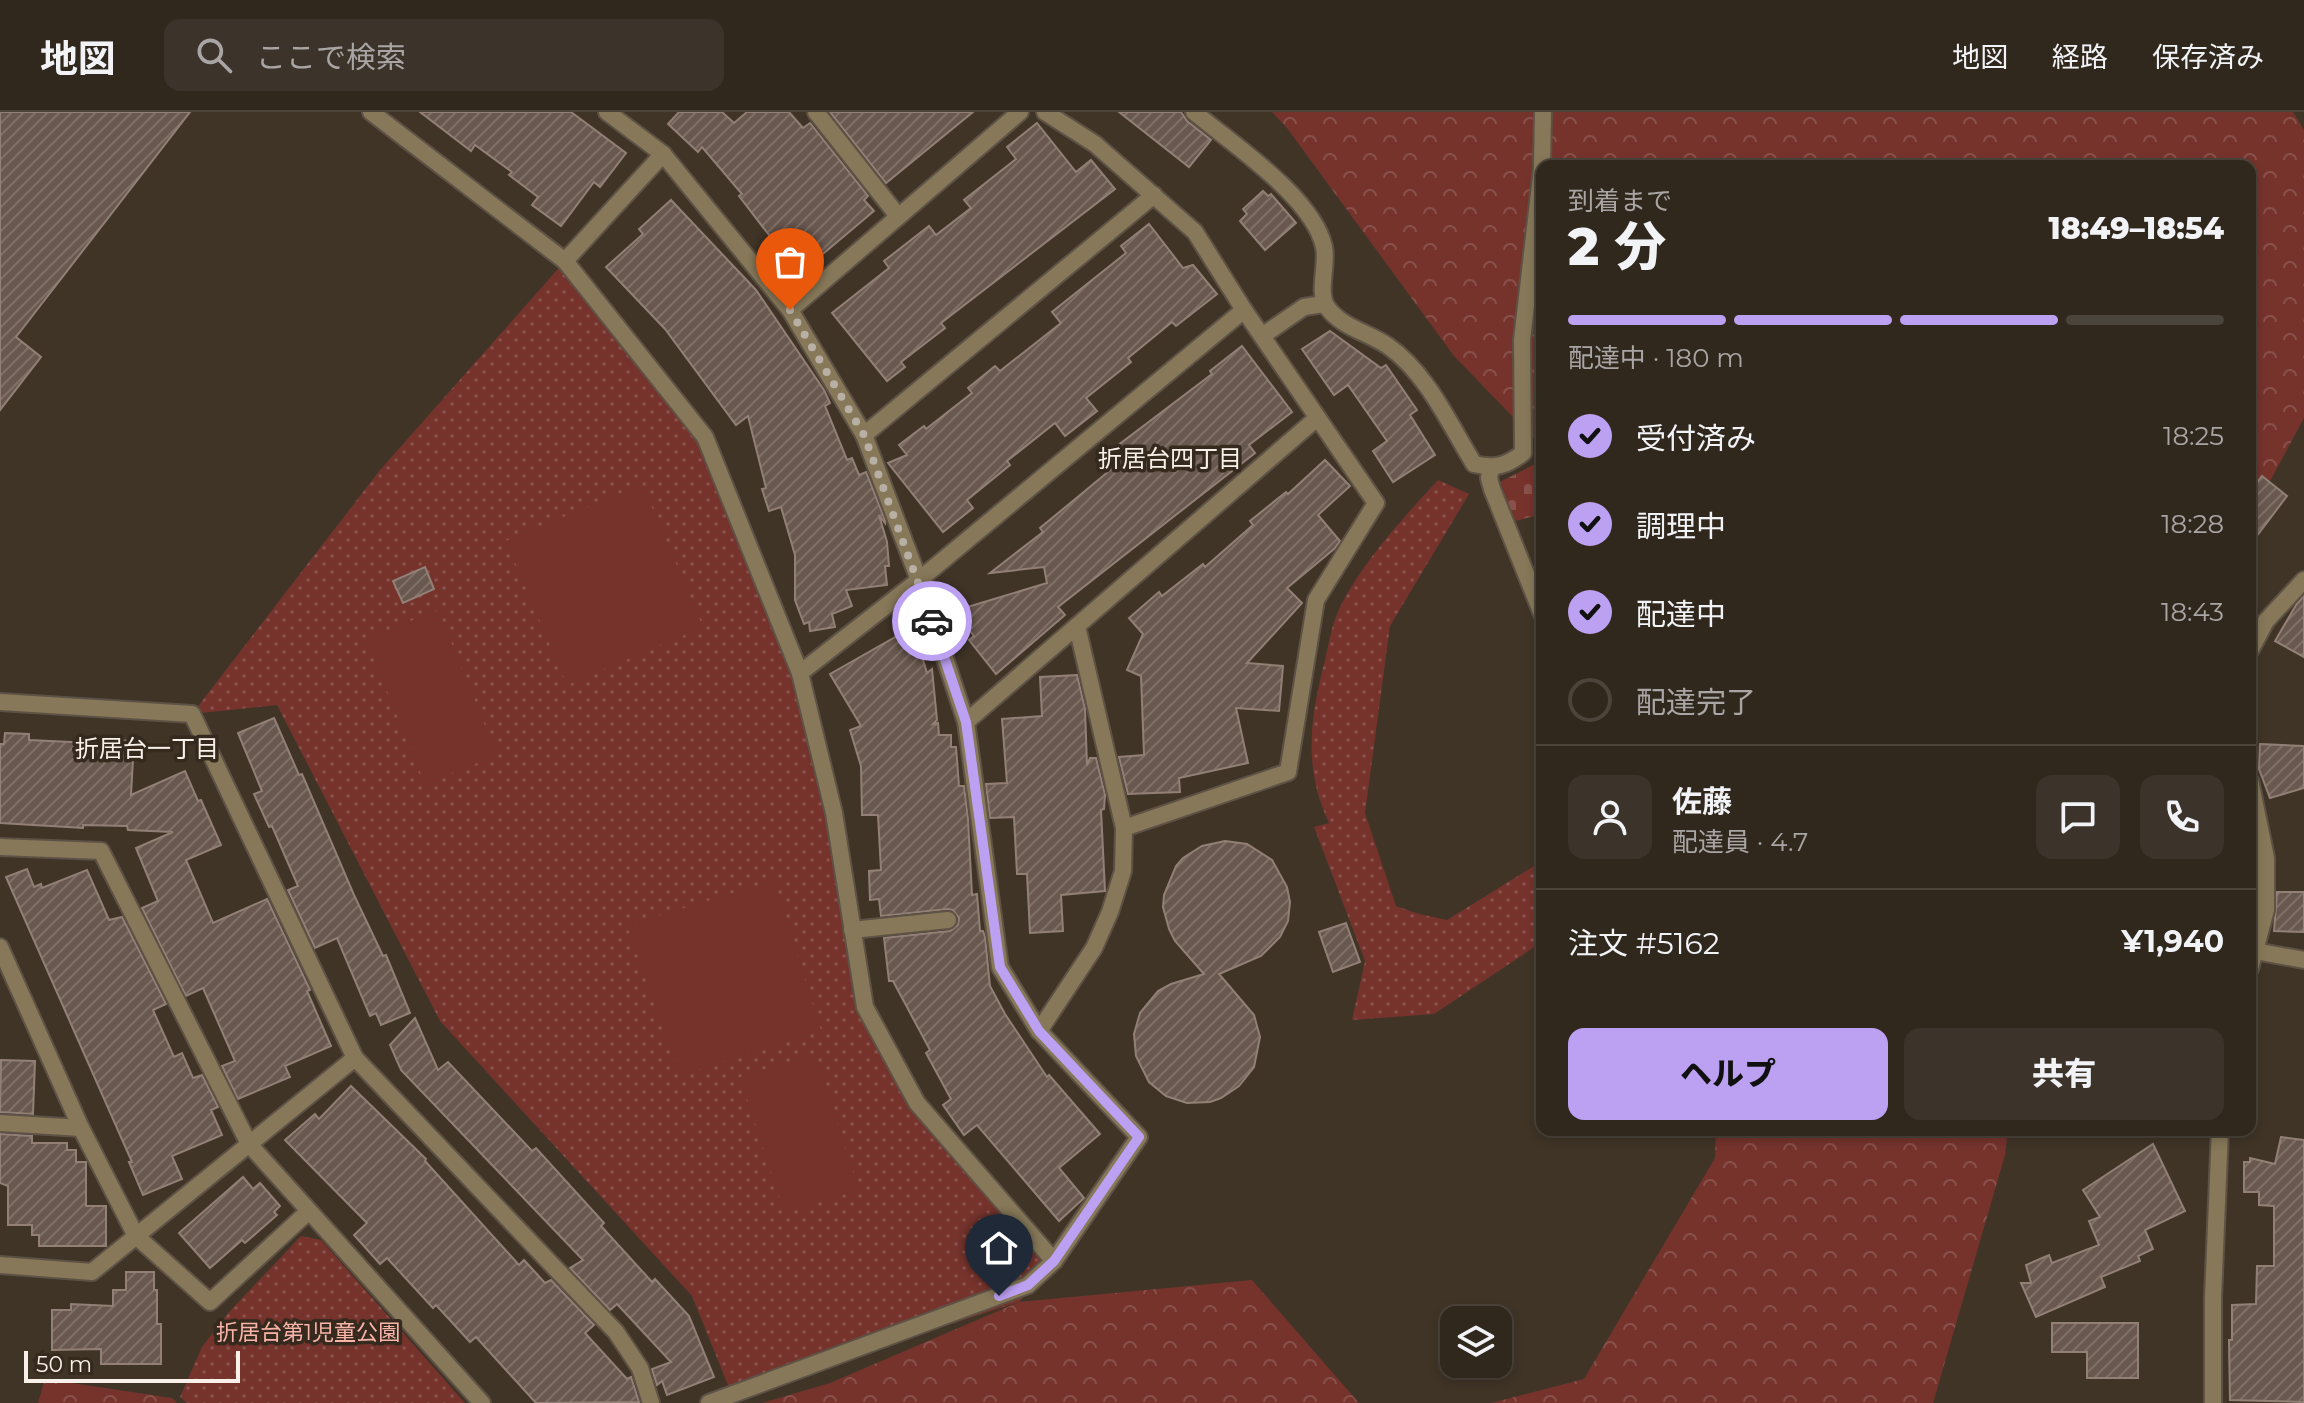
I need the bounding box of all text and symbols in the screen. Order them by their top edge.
search box [164,19,724,91]
icon: search [192,33,236,77]
text: 地図 [40,35,116,82]
text: ここで検索 [256,39,406,76]
text: 地図 [1952,40,2008,74]
text: 経路 [2052,40,2108,74]
text: 保存済み [2152,40,2264,74]
text: 到着まで [1568,185,1672,217]
text: 18:49–18:54 [2049,210,2224,247]
text: 2 分 [1568,215,1666,278]
pin [756,228,824,310]
icon: bag [768,240,812,284]
text: 配達中 · 180 m [1568,342,1744,374]
icon: check [1568,414,1612,458]
text: 受付済み [1636,420,1756,457]
text: 18:25 [2163,420,2224,452]
district label: 折居台四丁目 [1098,444,1242,473]
icon: check [1568,502,1612,546]
text: 調理中 [1636,508,1726,545]
text: 18:28 [2161,508,2224,540]
courier [892,581,972,661]
icon: check [1568,590,1612,634]
text: 配達中 [1636,596,1726,633]
text: 18:43 [2161,596,2224,628]
icon: car [910,599,954,643]
text: 配達完了 [1636,684,1756,721]
district label: 折居台一丁目 [75,734,219,763]
button: person [1568,775,1652,859]
button: chat [2036,775,2120,859]
button: phone [2140,775,2224,859]
text: 佐藤 [1672,783,1732,820]
text: 配達員 · 4.7 [1672,826,1808,858]
text: ¥1,940 [2121,923,2224,960]
text: 注文 #5162 [1568,925,1720,962]
button: ヘルプ [1568,1028,1888,1120]
button: 共有 [1904,1028,2224,1120]
pin [965,1214,1033,1296]
icon: home [977,1226,1021,1270]
map controls [1440,1306,1512,1378]
button: layers [1440,1306,1512,1378]
park label: 折居台第1児童公園 [216,1319,400,1346]
scale bar [24,1347,240,1383]
text: 50 m [36,1351,92,1378]

